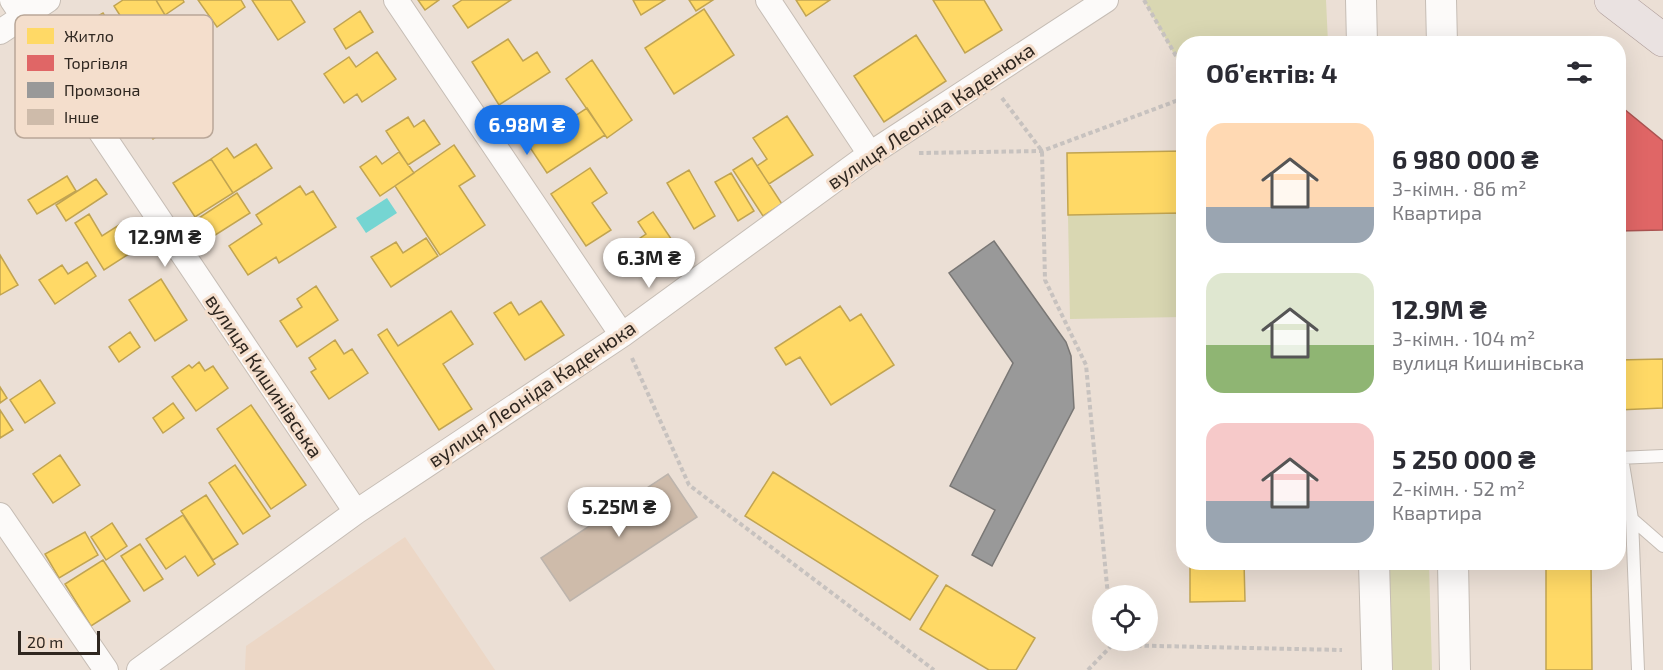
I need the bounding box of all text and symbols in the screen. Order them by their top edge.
legend [15,15,213,138]
text: Житло [64,26,114,45]
street label: вулиця Леоніда Каденюка [822,37,1039,194]
text: Торгівля [64,53,128,72]
icon: filters [1563,56,1596,89]
text: Об’єктів: 4 [1206,57,1337,88]
text: Промзона [64,80,140,99]
pin: 6.98M ₴ [472,105,582,156]
text: Інше [64,107,99,126]
text: 6.98M ₴ [489,112,565,136]
text: 6 980 000 ₴ [1392,143,1539,174]
icon: home [1254,147,1326,219]
text: 3-кімн. · 86 m² [1392,176,1527,200]
text: Квартира [1392,200,1482,224]
pin: 12.9M ₴ [110,217,220,268]
text: 12.9M ₴ [129,224,201,248]
pin: 6.3M ₴ [600,238,698,289]
text: 6.3M ₴ [617,245,681,269]
street label: вулиця Кишинівська [200,289,329,462]
text: 12.9M ₴ [1392,293,1487,324]
icon: home [1254,297,1326,369]
street label: вулиця Леоніда Каденюка [423,315,640,472]
text: 3-кімн. · 104 m² [1392,326,1535,350]
text: вулиця Кишинівська [1392,350,1584,374]
text: 5 250 000 ₴ [1392,443,1536,474]
icon: home [1254,447,1326,519]
text: 2-кімн. · 52 m² [1392,476,1525,500]
pin: 5.25M ₴ [564,487,674,538]
text: 5.25M ₴ [582,494,656,518]
text: Квартира [1392,500,1482,524]
map controls [1092,585,1158,651]
button: locate [1092,585,1158,651]
scale bar [18,628,100,656]
text: 20 m [27,632,63,651]

